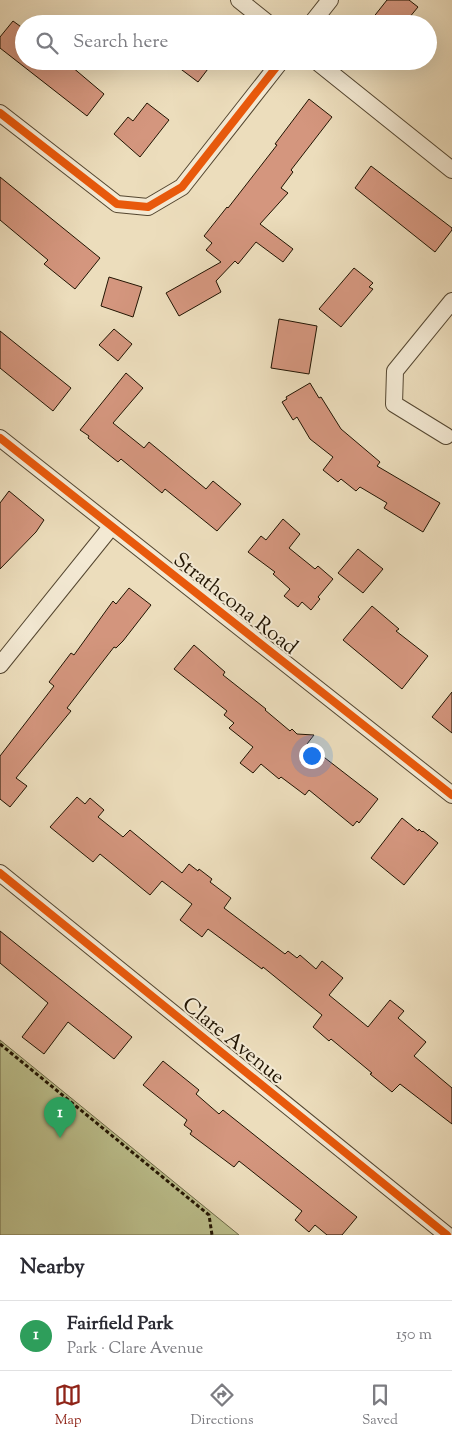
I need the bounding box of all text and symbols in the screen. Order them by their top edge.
search box [15,15,437,70]
icon: search [33,29,61,57]
text: Search here [73,29,168,56]
street label: Strathcona Road [166,546,304,663]
your location [299,743,325,769]
street label: Clare Avenue [175,991,291,1092]
pin: 1 [44,1097,76,1138]
text: Nearby [20,1253,85,1283]
text: Fairfield Park [67,1311,174,1338]
text: 1 [33,1324,39,1347]
text: 150 m [396,1324,432,1347]
text: Park · Clare Avenue [67,1338,203,1361]
tab: Map [54,1381,82,1431]
tab: Directions [190,1381,254,1431]
tab: Saved [362,1381,398,1431]

